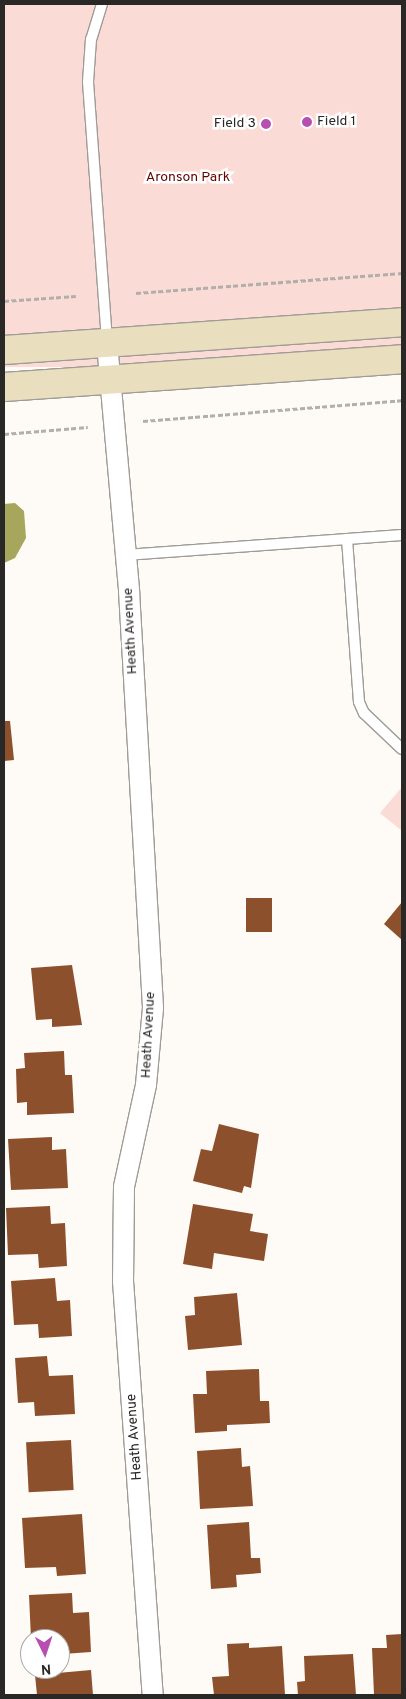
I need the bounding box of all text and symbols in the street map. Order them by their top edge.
place label: Field 1 [317,114,356,130]
place label: Field 3 [214,116,256,132]
marker: Field 1 [301,116,313,128]
marker: Field 3 [260,118,272,130]
park label: Aronson Park [146,170,230,186]
street label: Heath Avenue [120,587,142,675]
street label: Heath Avenue [138,991,160,1079]
street label: Heath Avenue [124,1393,146,1481]
north arrow [20,1629,70,1679]
text: N [40,1660,52,1677]

